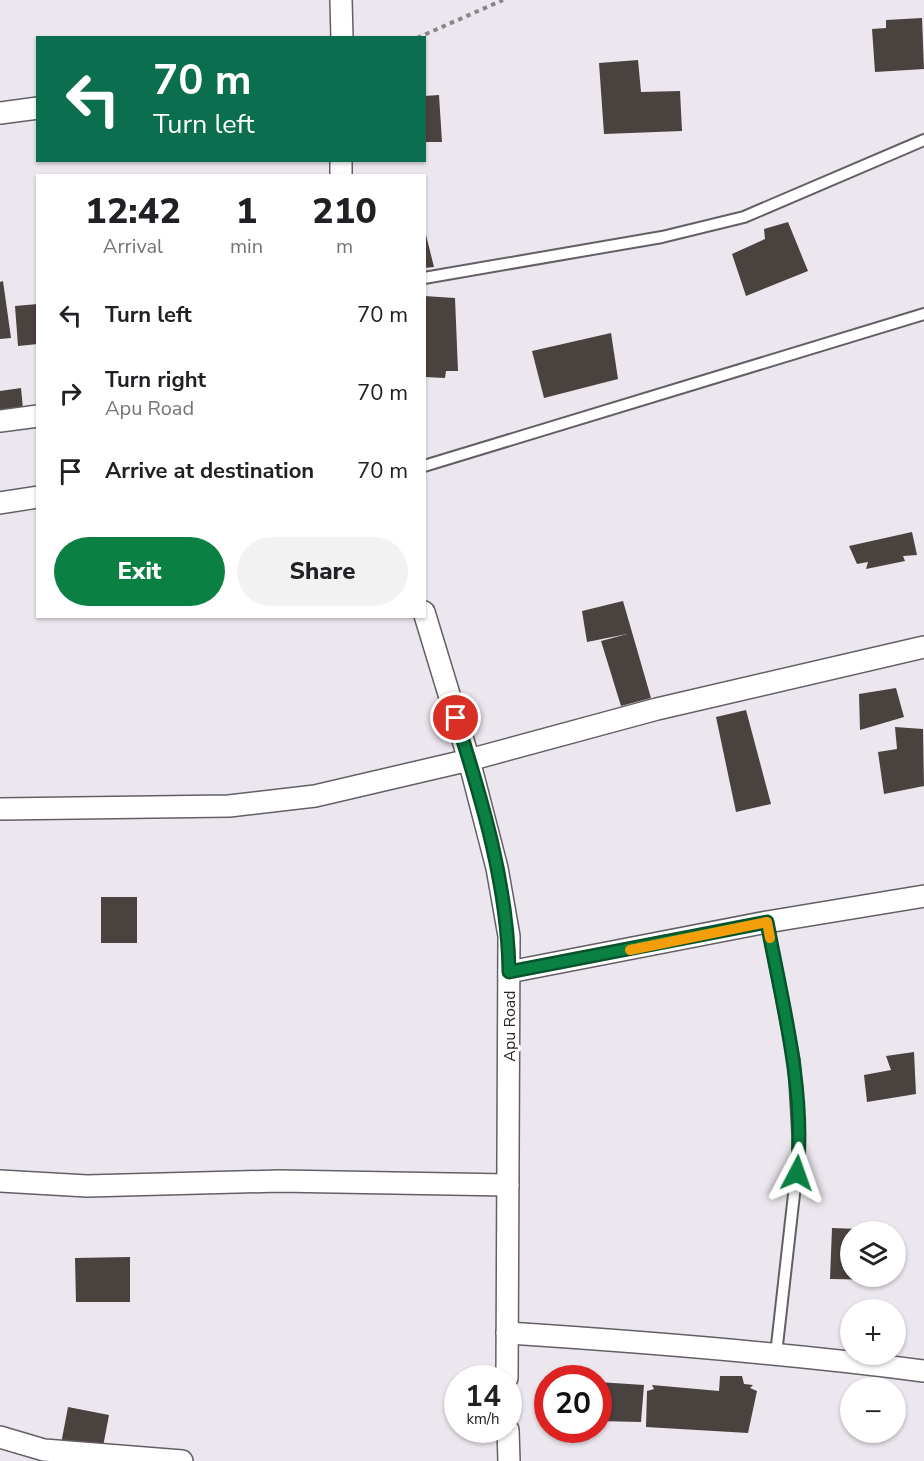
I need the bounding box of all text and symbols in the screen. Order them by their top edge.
text: 70 m [153,52,252,109]
icon: left [54,60,132,138]
text: Turn left [153,106,254,143]
text: 12:42 [85,187,181,236]
text: 1 [236,187,257,236]
text: 210 [312,187,377,236]
text: Arrival [103,233,163,260]
text: min [230,233,263,260]
text: m [336,233,353,260]
icon: left [54,299,87,332]
text: Turn left [105,300,192,330]
text: 70 m [357,300,408,330]
text: Turn right [105,365,206,395]
icon: right [54,377,87,410]
text: 70 m [357,378,408,408]
text: Apu Road [105,395,194,422]
icon: arrive [54,455,87,488]
text: Arrive at destination [105,456,314,486]
text: 70 m [357,456,408,486]
button: Exit [54,537,225,606]
button: Share [237,537,408,606]
pin [430,692,481,743]
icon: arrive [439,701,472,734]
street label: Apu Road [499,990,521,1062]
position arrow [765,1141,829,1205]
map controls [840,1221,906,1443]
button: layers [840,1221,906,1287]
button: + [840,1299,906,1365]
speed limit sign: 20 [534,1365,612,1443]
text: 14 [465,1376,501,1417]
button: − [840,1377,906,1443]
text: km/h [466,1409,500,1429]

